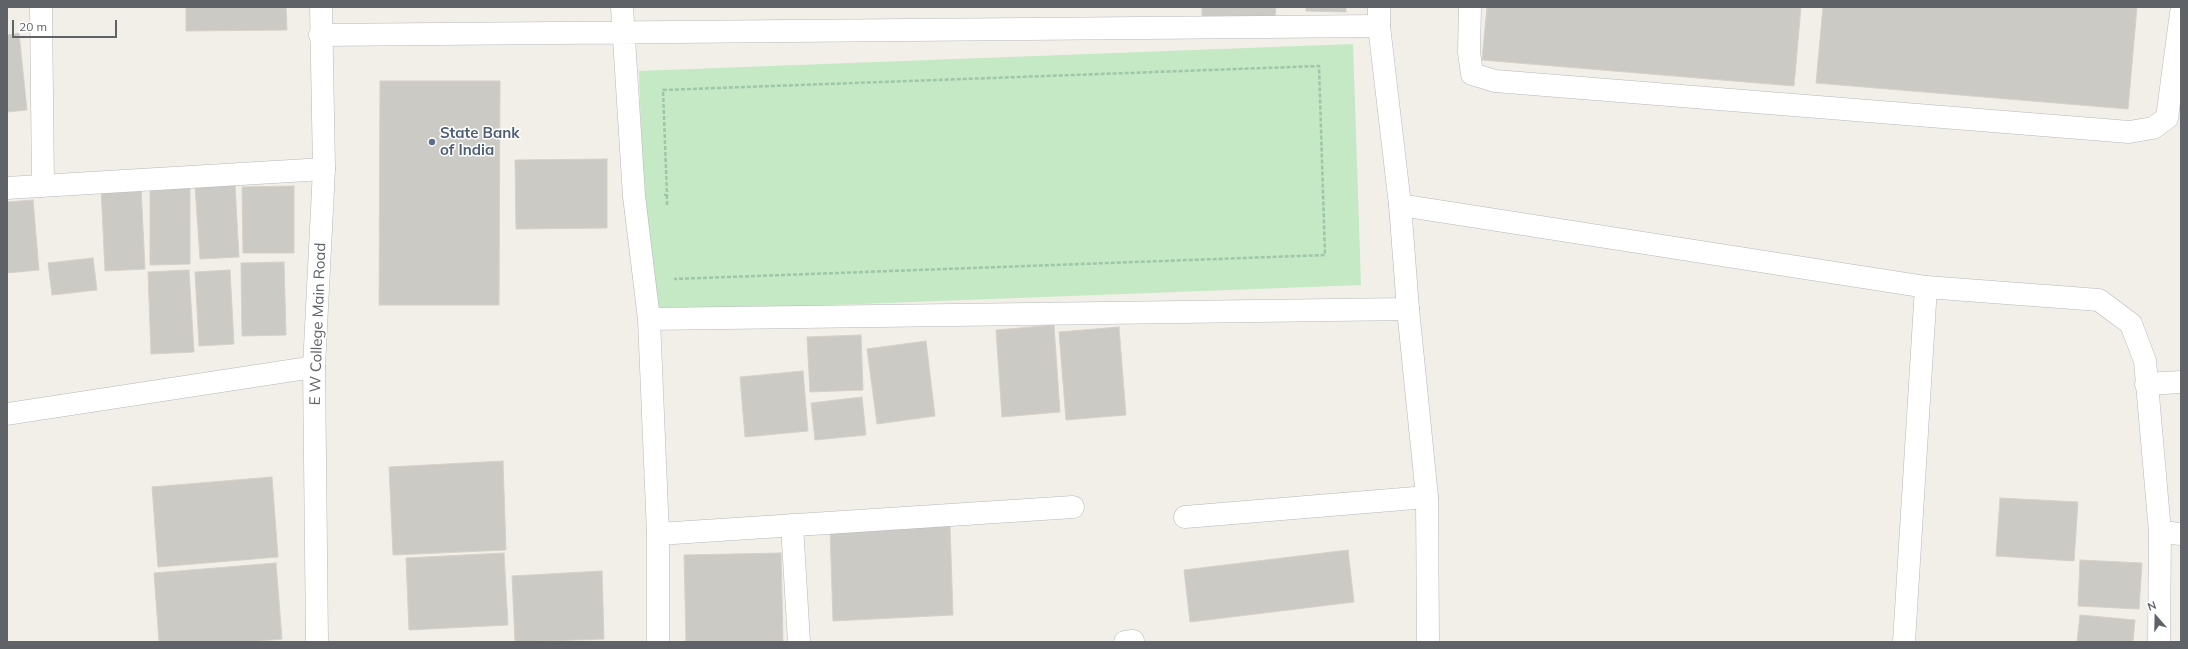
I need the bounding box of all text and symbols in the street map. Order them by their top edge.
scale bar [14,12,119,38]
text: 20 m [19,19,47,34]
place label: State Bank of India [440,124,519,159]
marker: State Bank of India [427,137,437,147]
street label: E W College Main Road [306,242,330,406]
north arrow [2136,597,2176,637]
text: N [2146,598,2158,614]

